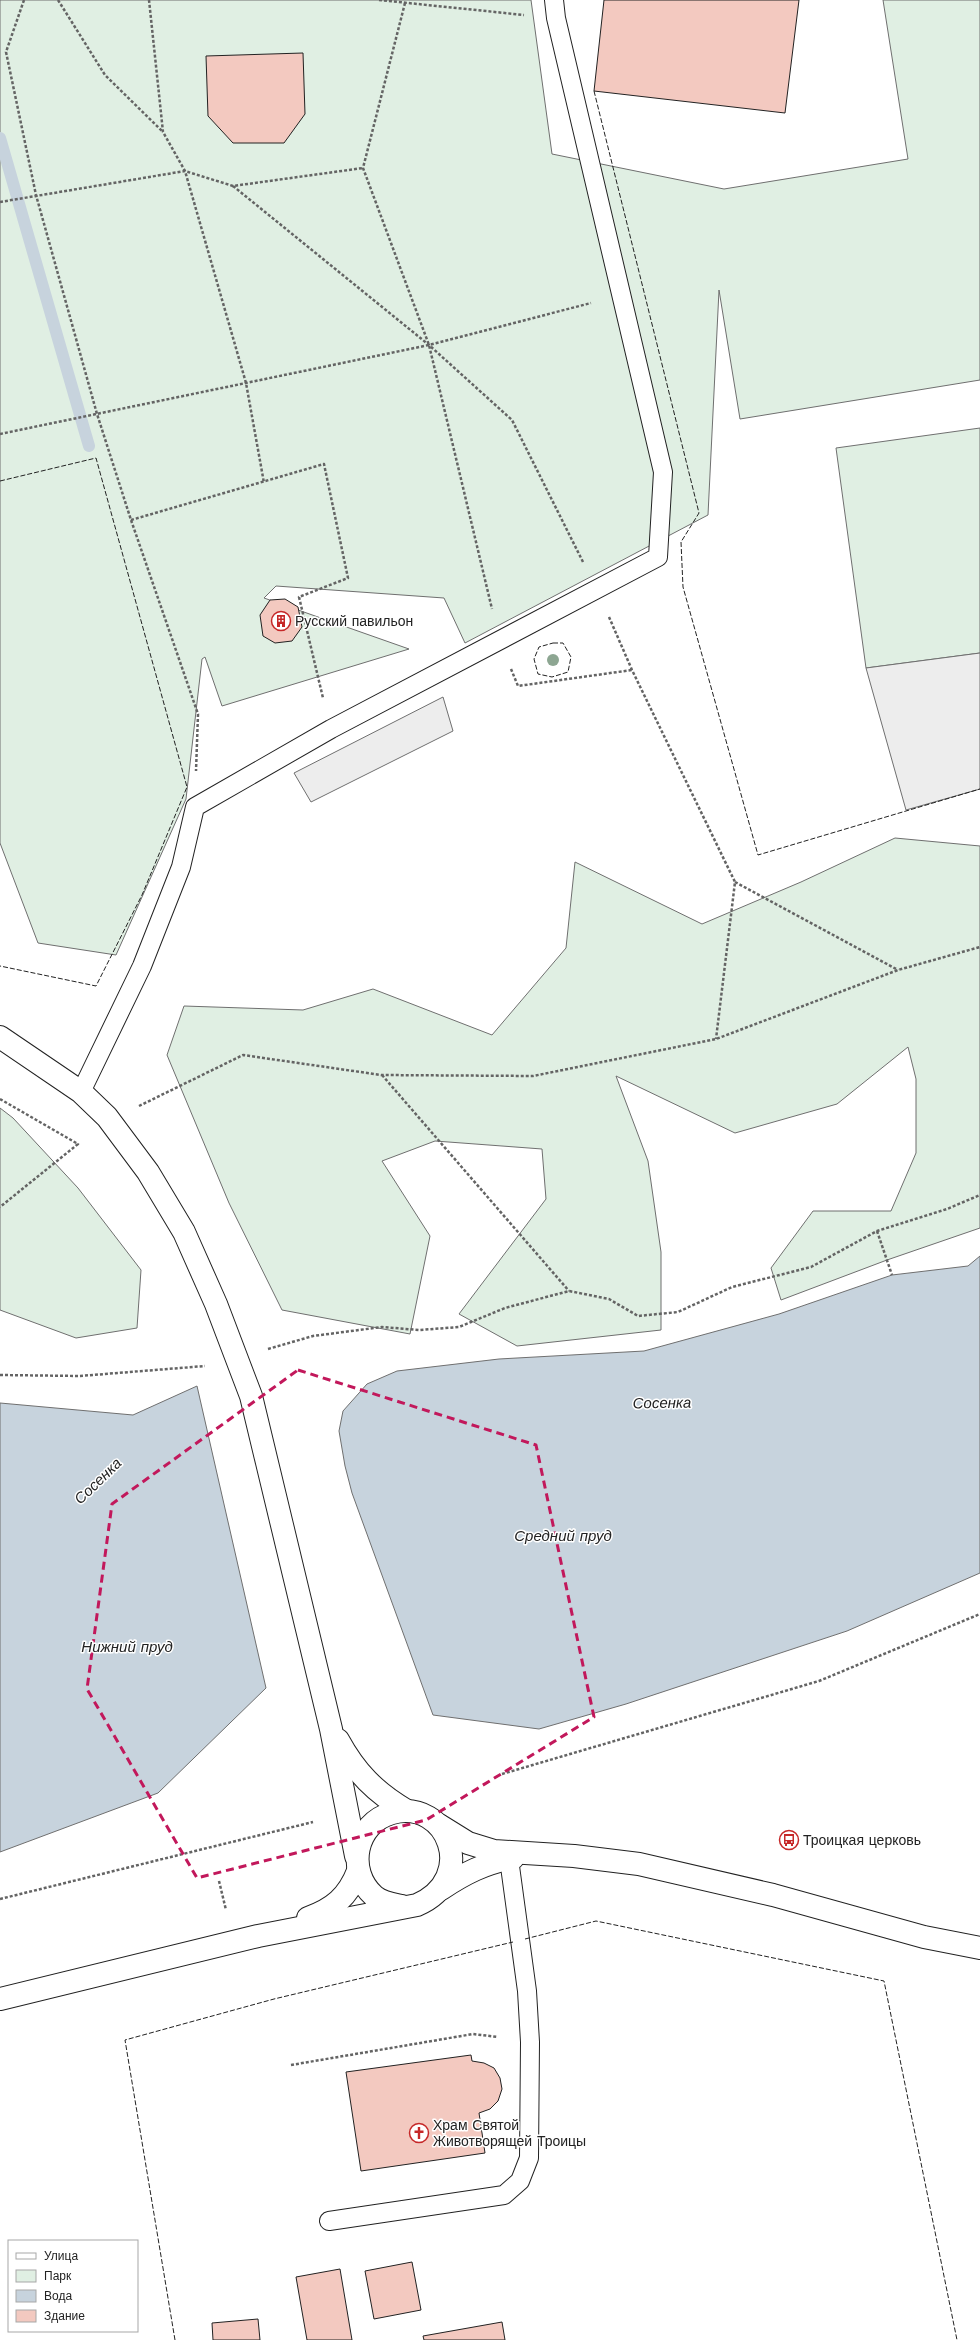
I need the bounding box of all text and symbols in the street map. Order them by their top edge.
building icon: Русский павильон [270,610,292,632]
place label: Русский павильон [295,613,413,629]
water label: Сосенка [632,1393,692,1413]
water label: Сосенка [71,1454,125,1508]
water label: Средний пруд [514,1527,612,1545]
water label: Нижний пруд [81,1638,173,1656]
bus stop icon: Троицкая церковь [778,1829,800,1851]
place label: Троицкая церковь [803,1832,921,1848]
place label: Храм Святой Животворящей Троицы [433,2117,586,2149]
church icon: Храм Святой Животворящей Троицы [408,2122,430,2144]
legend [8,2240,138,2332]
text: Улица [44,2249,78,2263]
text: Парк [44,2269,72,2283]
text: Вода [44,2289,72,2303]
text: Здание [44,2309,85,2323]

